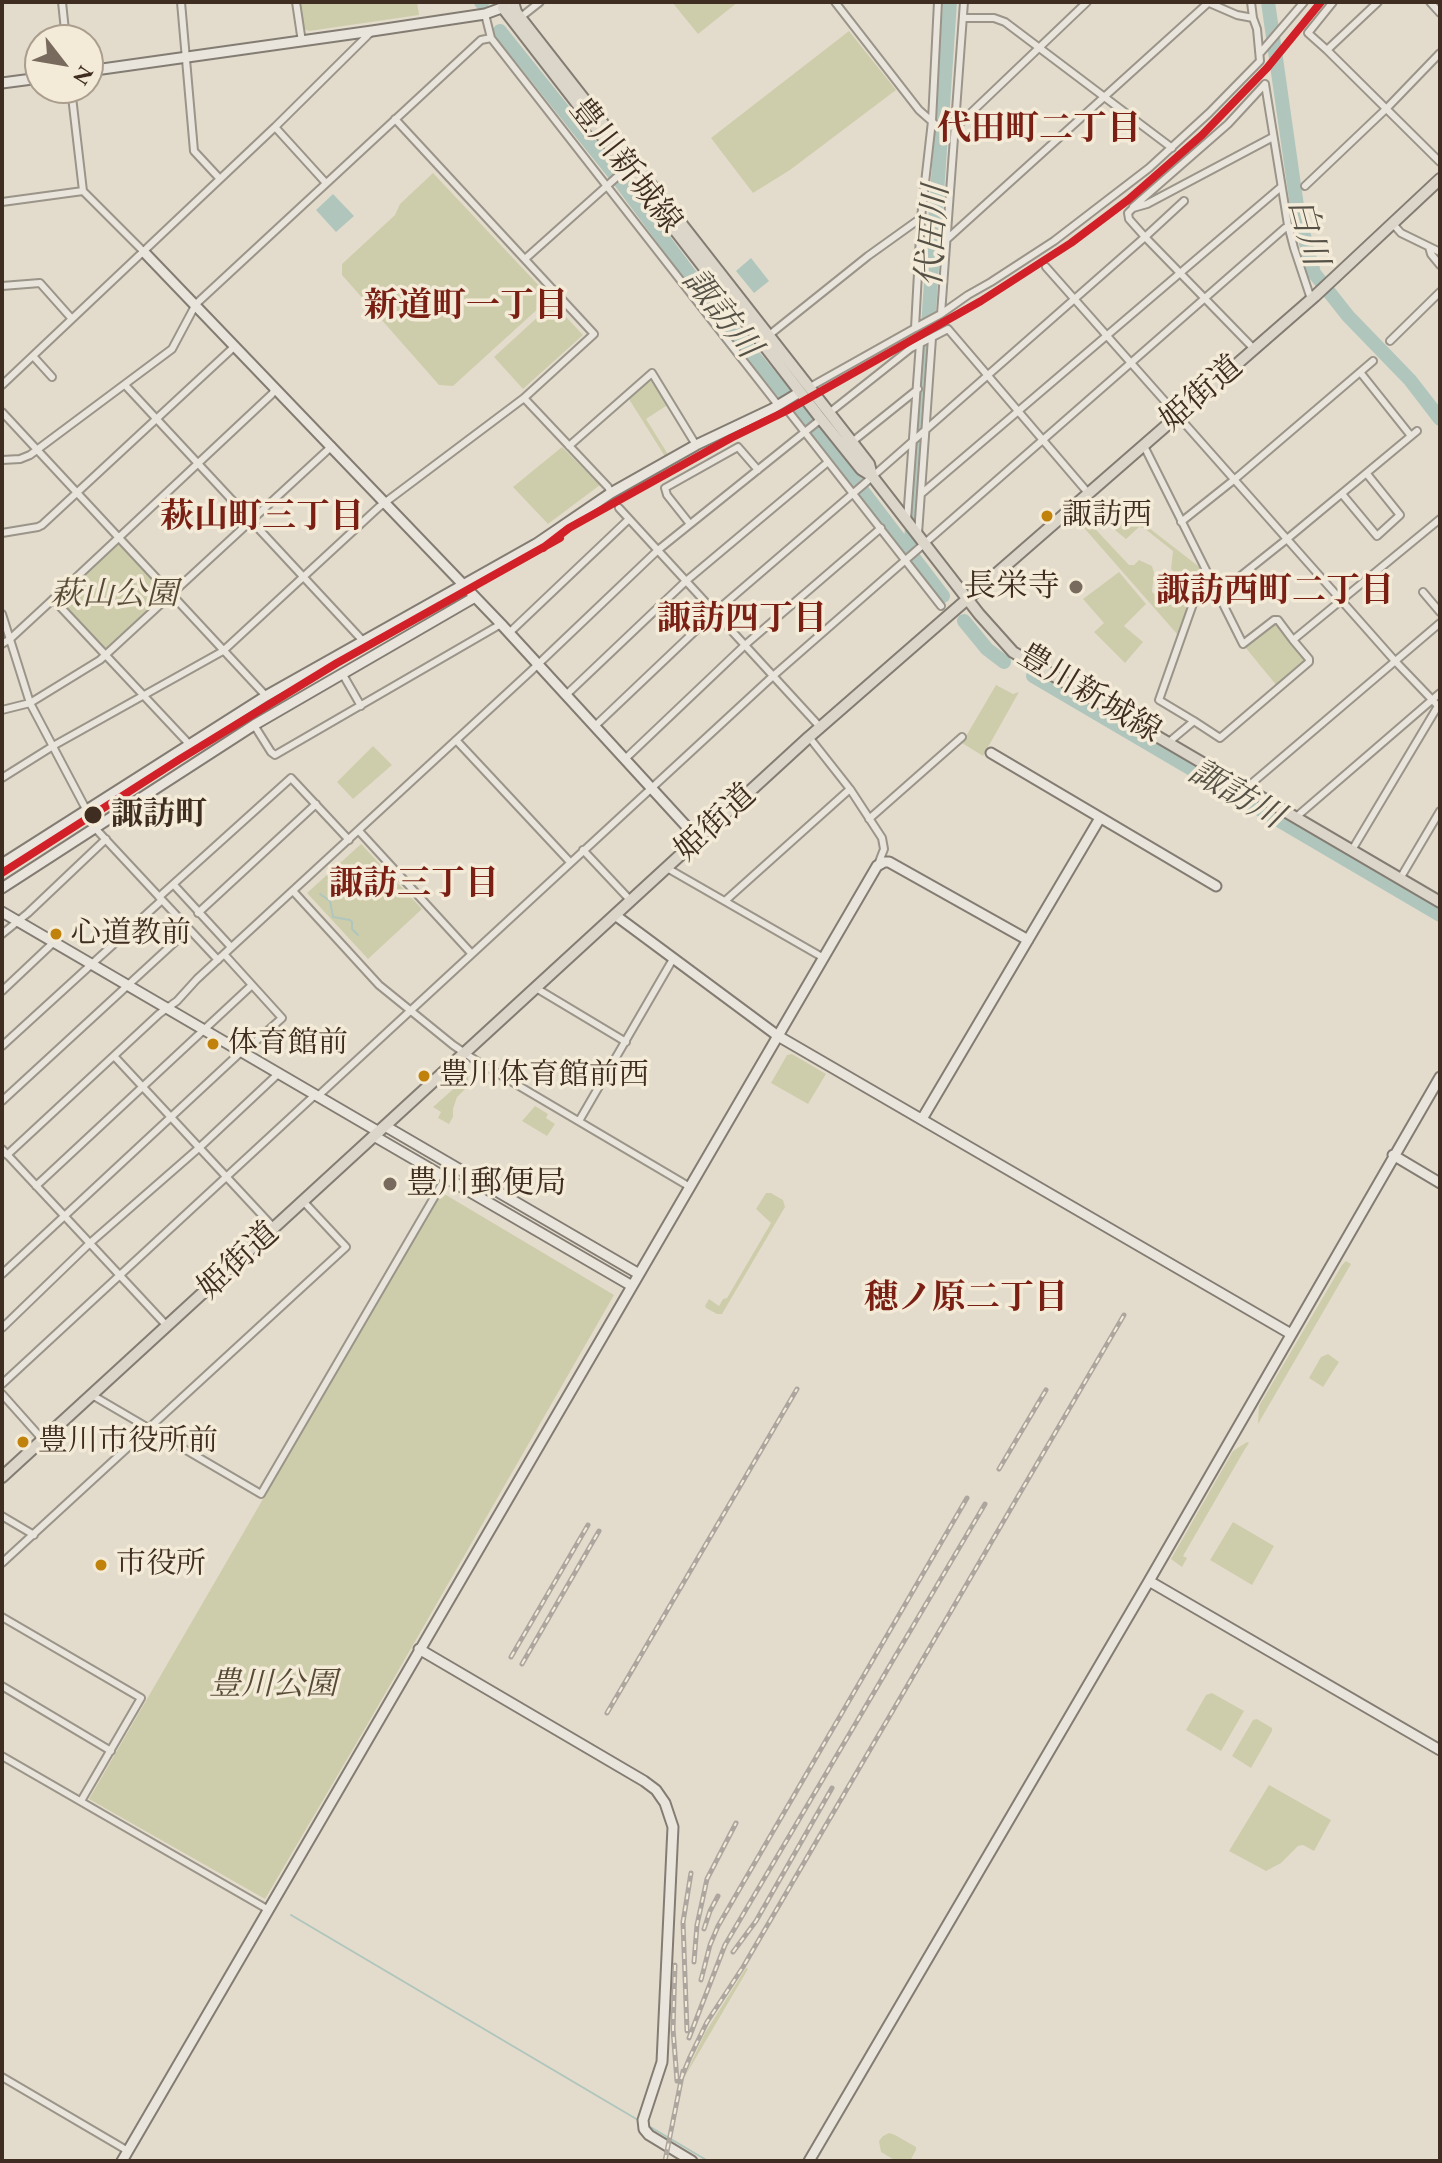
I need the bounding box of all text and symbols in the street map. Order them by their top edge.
north arrow [24,24,104,104]
text: N [66,60,100,91]
street label: 豊川新城線 [561,91,689,241]
district label: 代田町二丁目 [937,110,1141,150]
water label: 代田川 [910,184,958,288]
water label: 白川 [1278,194,1336,270]
water label: 諏訪川 [674,261,768,367]
district label: 新道町一丁目 [364,287,568,327]
street label: 姫街道 [1153,348,1251,440]
district label: 萩山町三丁目 [160,498,364,538]
place label: 諏訪西 [1062,498,1152,534]
marker: 諏訪西 [1039,508,1055,524]
place label: 長栄寺 [964,568,1060,606]
district label: 諏訪西町二丁目 [1156,572,1394,612]
park label: 萩山公園 [50,576,178,614]
marker: 長栄寺 [1067,578,1085,596]
district label: 諏訪四丁目 [657,600,827,640]
street label: 豊川新城線 [1011,636,1167,752]
water label: 諏訪川 [1182,752,1290,838]
street label: 姫街道 [668,776,764,870]
place label: 諏訪町 [111,796,207,834]
marker: 諏訪町 [82,804,104,826]
district label: 諏訪三丁目 [329,865,499,905]
place label: 心道教前 [71,916,191,952]
marker: 心道教前 [48,926,64,942]
place label: 体育館前 [228,1026,348,1062]
marker: 体育館前 [205,1036,221,1052]
place label: 豊川体育館前西 [439,1058,649,1094]
marker: 豊川体育館前西 [416,1068,432,1084]
place label: 豊川郵便局 [406,1165,566,1203]
marker: 豊川郵便局 [381,1175,399,1193]
street label: 姫街道 [191,1214,287,1308]
district label: 穂ノ原二丁目 [864,1279,1068,1319]
place label: 豊川市役所前 [38,1424,218,1460]
marker: 豊川市役所前 [15,1434,31,1450]
place label: 市役所 [116,1547,206,1583]
marker: 市役所 [93,1557,109,1573]
park label: 豊川公園 [209,1666,337,1704]

